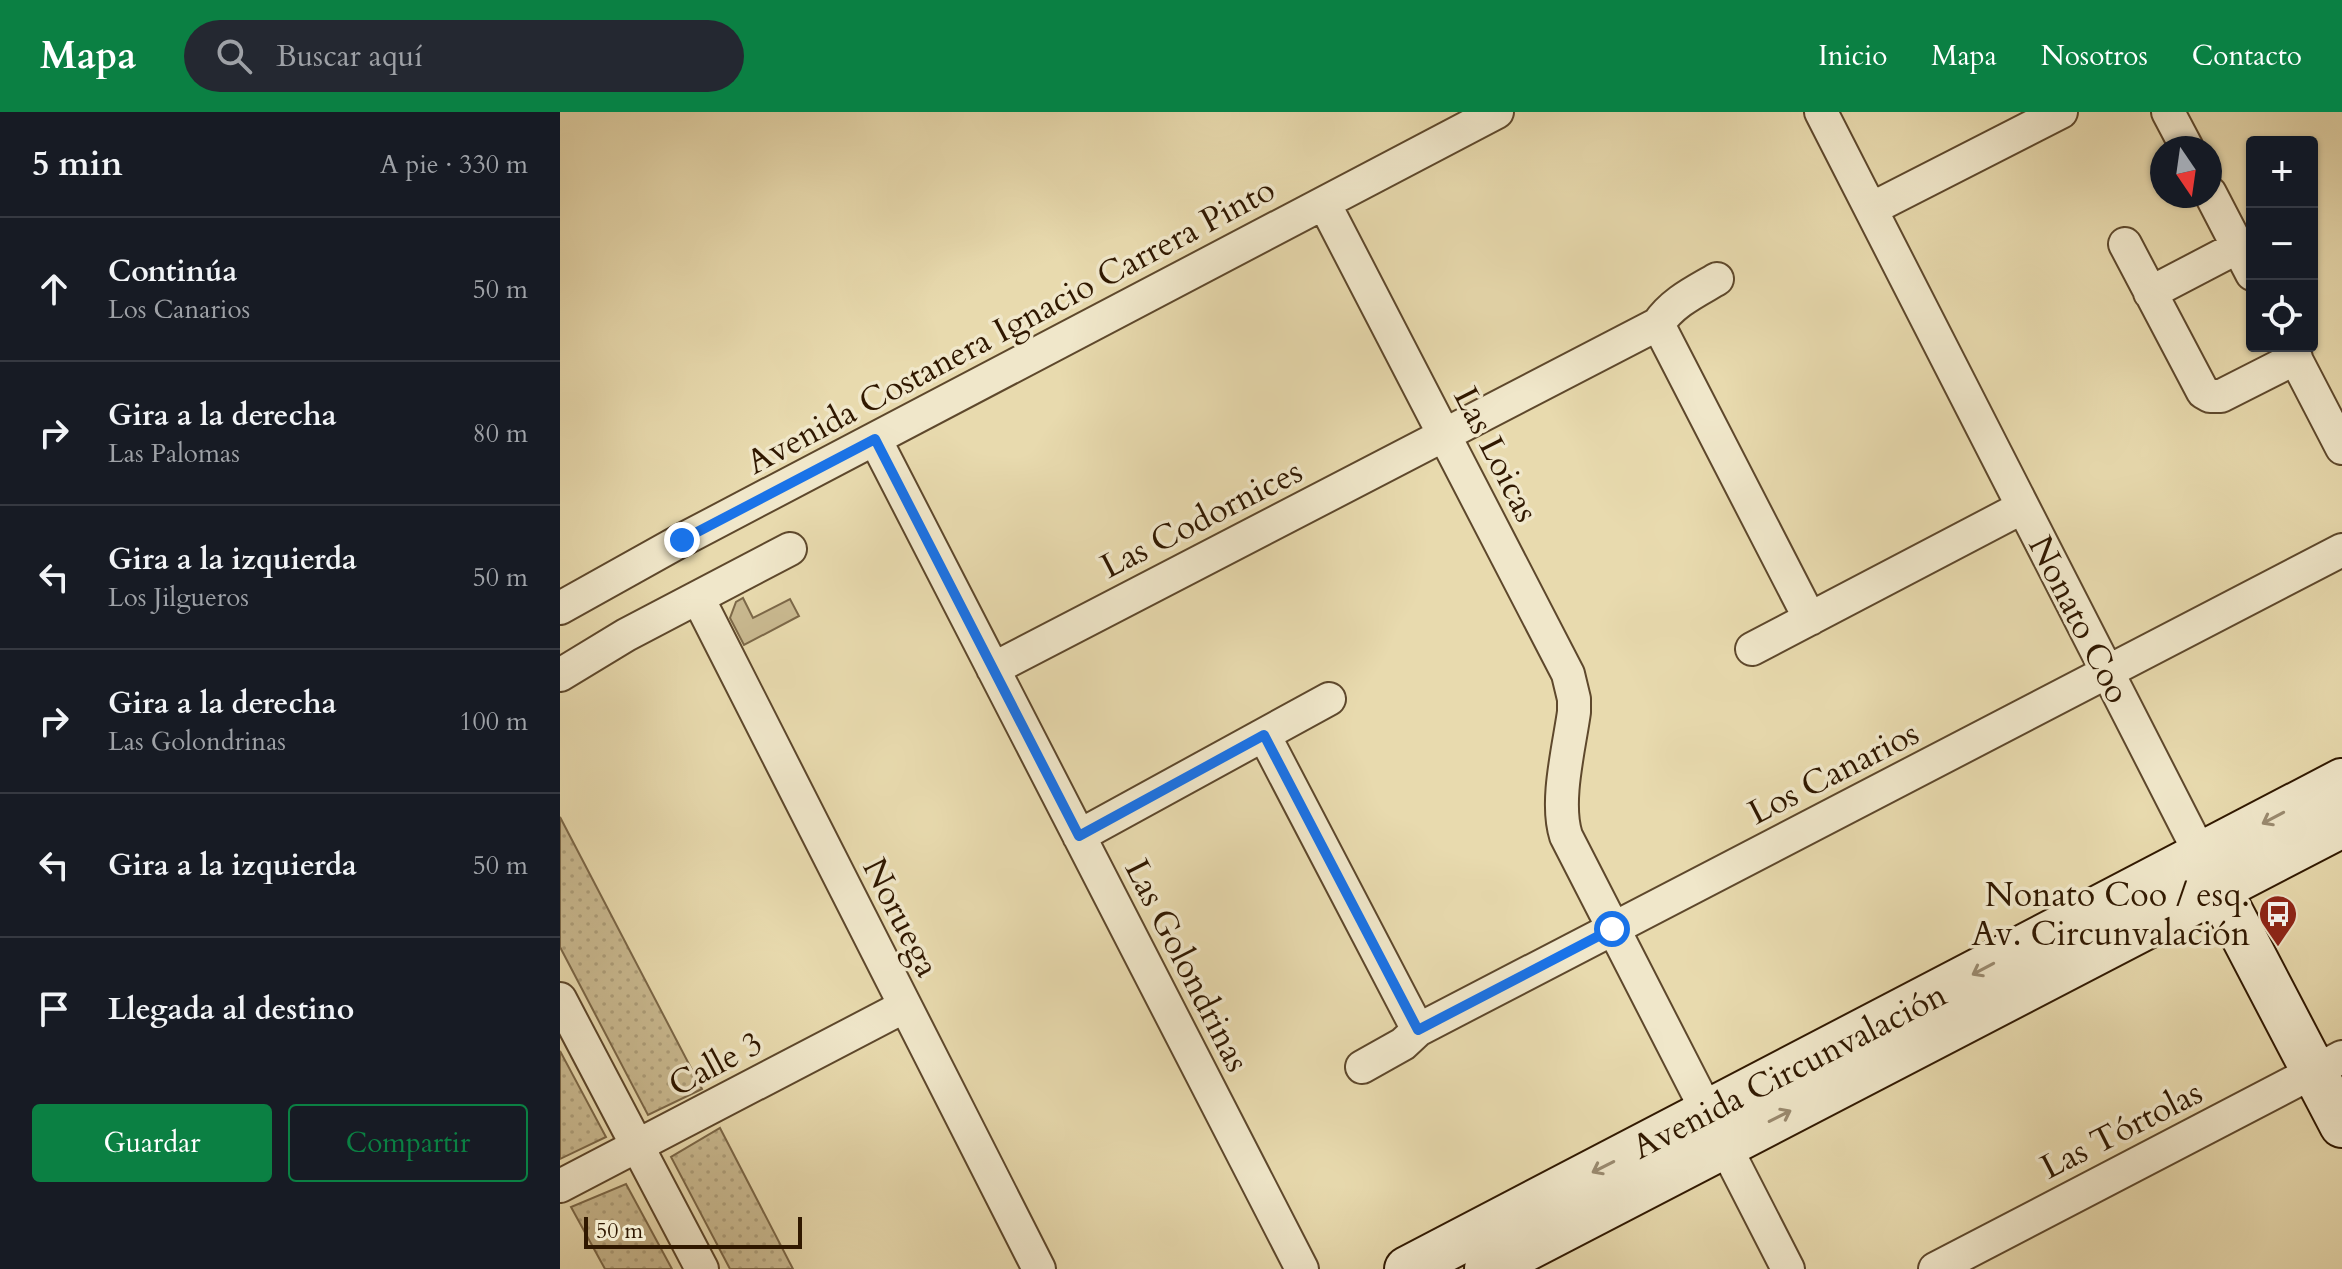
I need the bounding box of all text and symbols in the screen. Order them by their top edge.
search box [184,20,744,92]
text: Mapa [40,30,136,82]
icon: search [212,34,256,78]
text: Buscar aquí [276,36,423,77]
text: Inicio [1818,37,1887,75]
text: Mapa [1931,37,1997,75]
text: Nosotros [2041,37,2148,75]
text: Contacto [2192,37,2302,75]
north arrow [2150,136,2222,208]
map controls [2246,136,2318,352]
button: + [2246,136,2318,208]
text: 5 min [32,141,123,187]
text: A pie · 330 m [380,147,528,182]
street label: Avenida Costanera Ignacio Carrera Pinto [738,167,1283,485]
button: − [2246,208,2318,280]
text: Continúa [108,251,238,292]
icon: ahead [32,267,76,311]
text: 50 m [472,272,528,307]
button: locate [2246,280,2318,352]
text: Los Canarios [108,292,250,327]
street label: Las Loicas [1443,379,1550,530]
text: Gira a la derecha [108,395,337,436]
icon: right [32,411,76,455]
text: 80 m [472,416,528,451]
text: Las Palomas [108,436,240,471]
street label: Las Codornices [1093,448,1310,589]
route end [664,522,700,558]
street label: Nonato Coo [2017,528,2141,711]
text: Gira a la izquierda [108,539,357,580]
icon: left [32,555,76,599]
text: 50 m [472,560,528,595]
text: Los Jilgueros [108,580,249,615]
text: Gira a la derecha [108,683,337,724]
icon: right [32,699,76,743]
text: 100 m [459,704,528,739]
street label: Los Canarios [1740,710,1927,836]
text: Las Golondrinas [108,724,286,759]
one-way arrow [2262,810,2285,826]
icon: left [32,843,76,887]
text: Gira a la izquierda [108,845,357,886]
text: 50 m [472,848,528,883]
street label: Noruega [852,850,951,985]
street label: Las Golondrinas [1114,851,1260,1080]
place label: Nonato Coo / esq. Av. Circunvalación [1971,872,2250,957]
bus stop icon: Nonato Coo / esq. Av. Circunvalación [2257,893,2299,948]
route start [1594,911,1630,947]
one-way arrow [1972,962,1996,977]
street label: Avenida Circunvalación [1624,972,1955,1170]
icon: arrive [32,987,76,1031]
text: Llegada al destino [108,989,354,1030]
street label: Calle 3 [661,1020,770,1108]
street label: Las Tórtolas [2033,1070,2210,1190]
button: Guardar [32,1104,272,1182]
button: Compartir [288,1104,528,1182]
one-way arrow [1768,1108,1791,1124]
one-way arrow [1592,1159,1616,1175]
scale bar [584,1213,802,1249]
text: 50 m [596,1216,643,1246]

